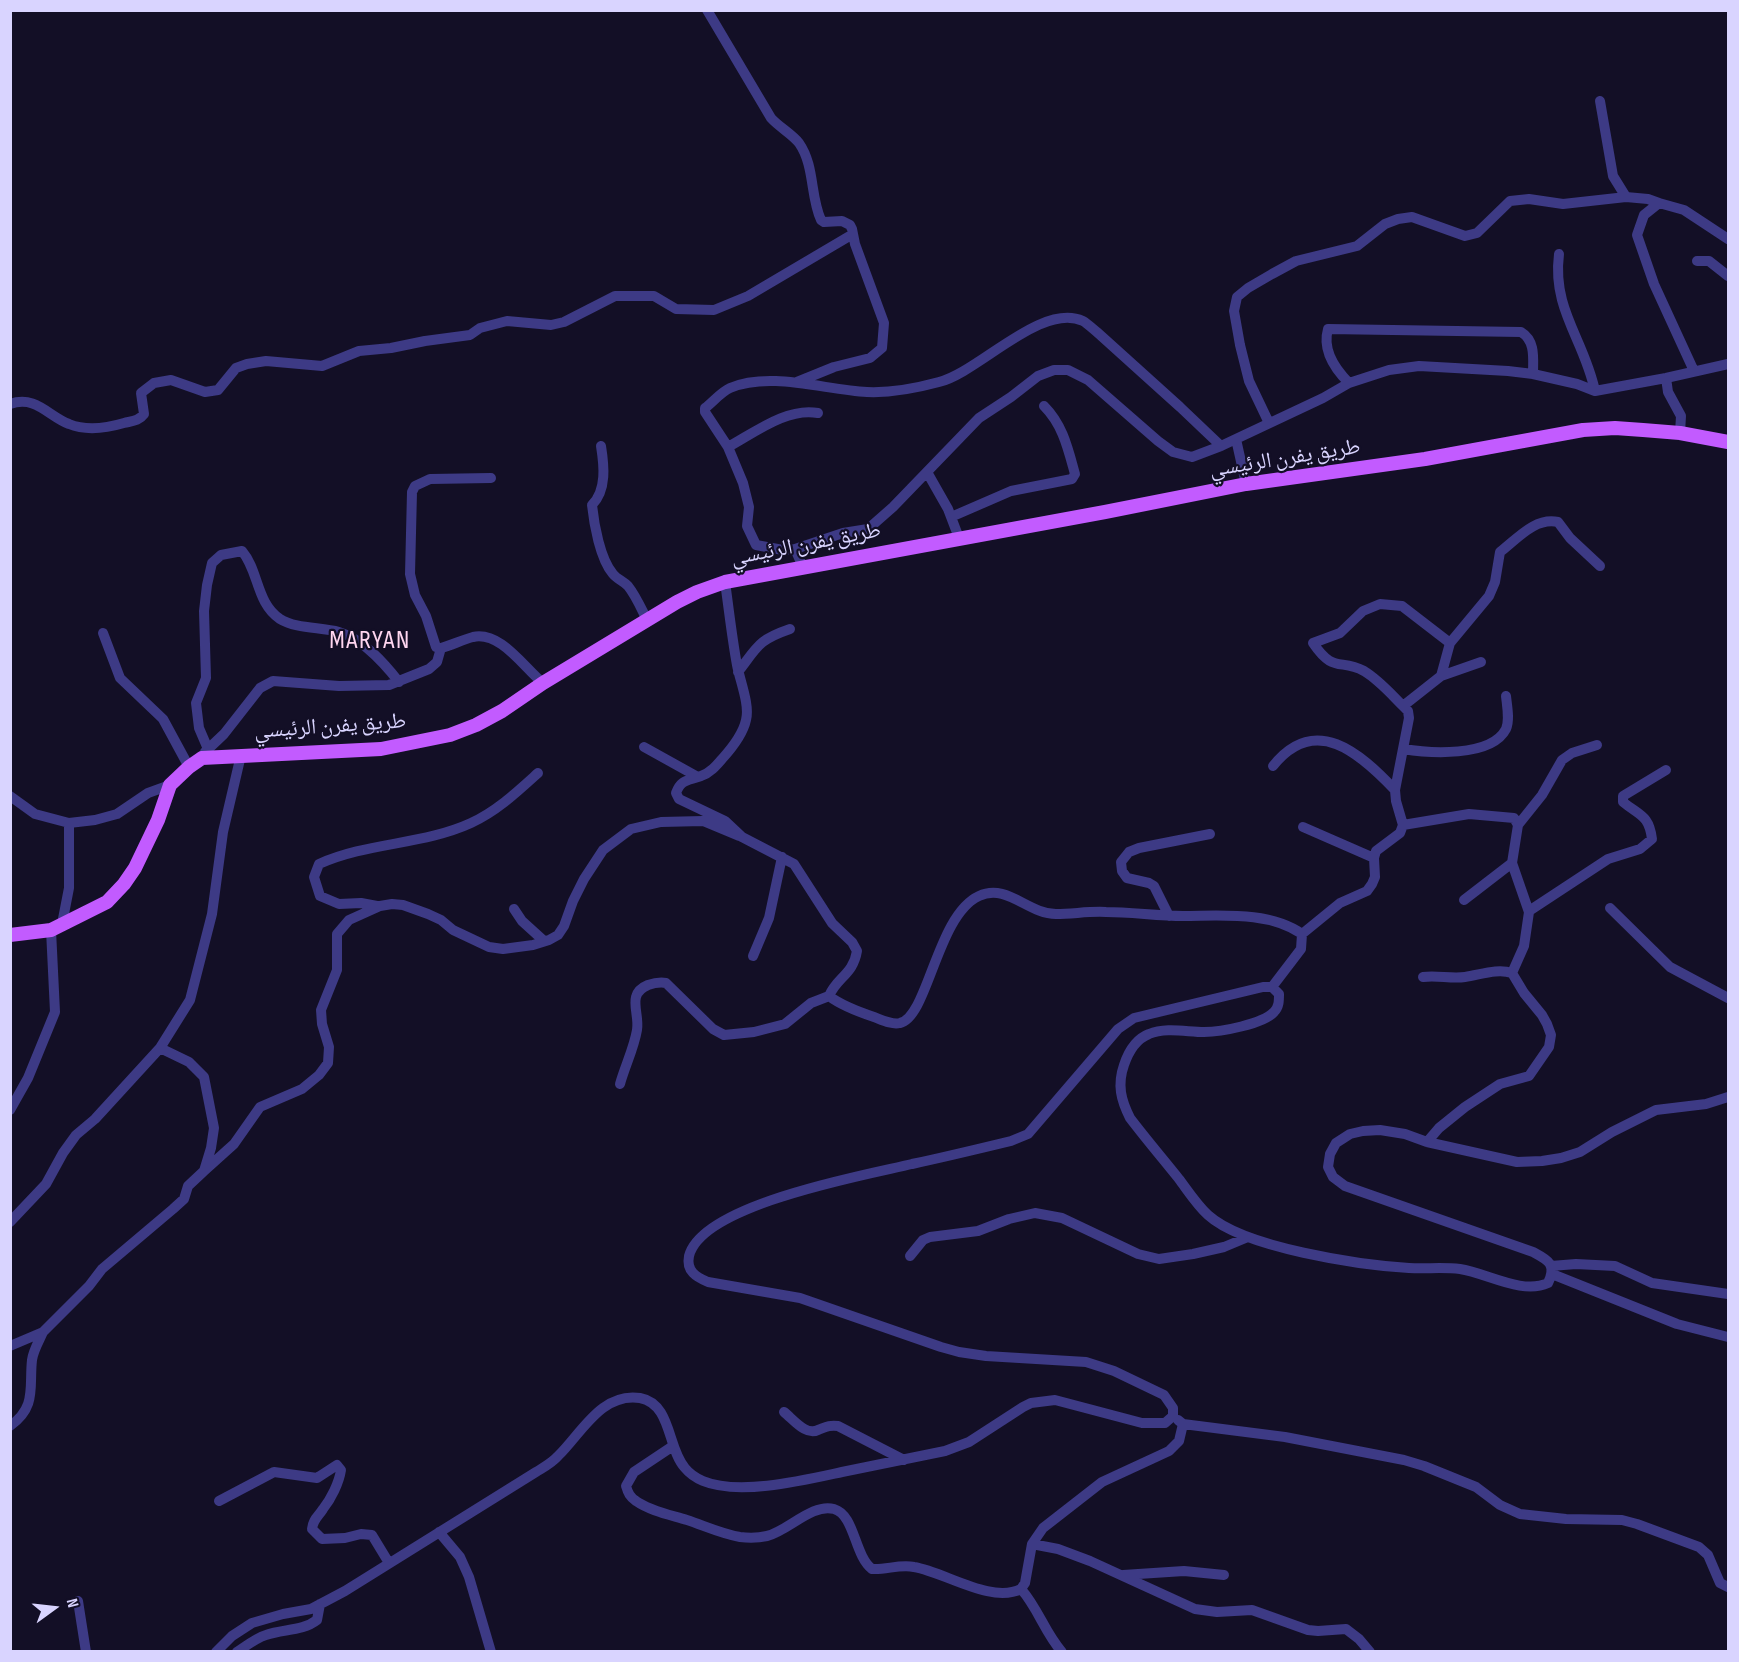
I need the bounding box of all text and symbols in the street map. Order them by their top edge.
street label: طريق يفرن الرئيسي [1208,434,1362,484]
street label: طريق يفرن الرئيسي [729,518,883,572]
district label: MARYAN [329,625,411,657]
street label: طريق يفرن الرئيسي [253,709,407,745]
north arrow [24,1578,84,1638]
text: N [62,1597,82,1610]

